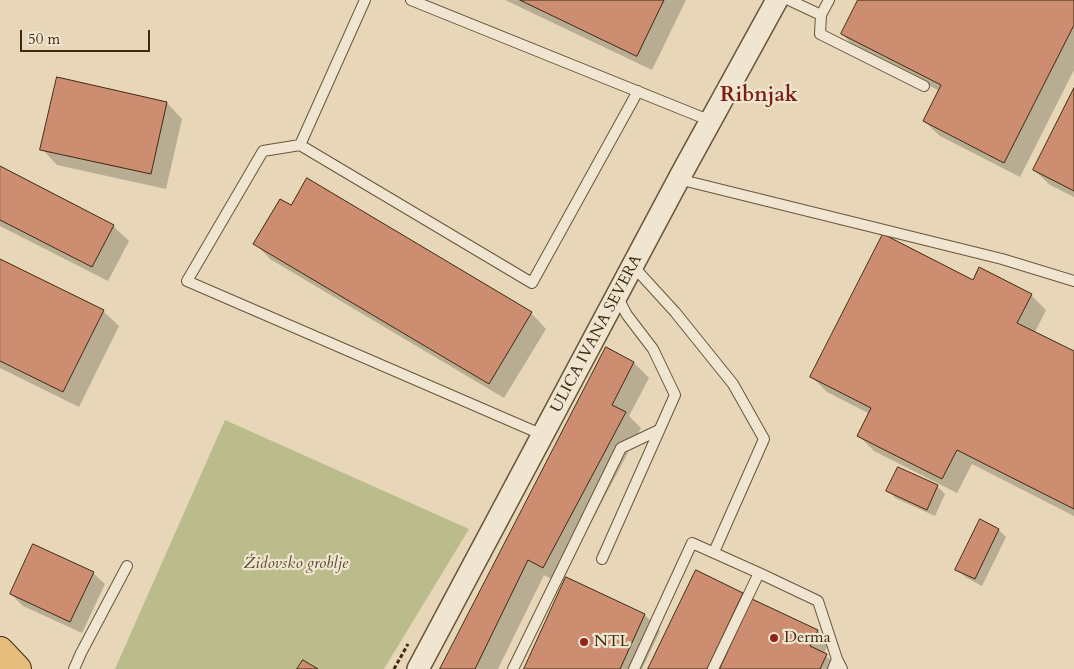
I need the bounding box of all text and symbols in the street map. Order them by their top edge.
scale bar [22,20,152,52]
text: 50 m [28,29,60,49]
district label: Ribnjak [720,83,798,109]
street label: ULICA IVANA SEVERA [547,252,647,416]
park label: Židovsko groblje [244,554,348,574]
place label: Derma [784,628,831,648]
place label: NTL [594,632,629,652]
marker: Derma [768,632,780,644]
marker: NTL [578,636,590,648]

